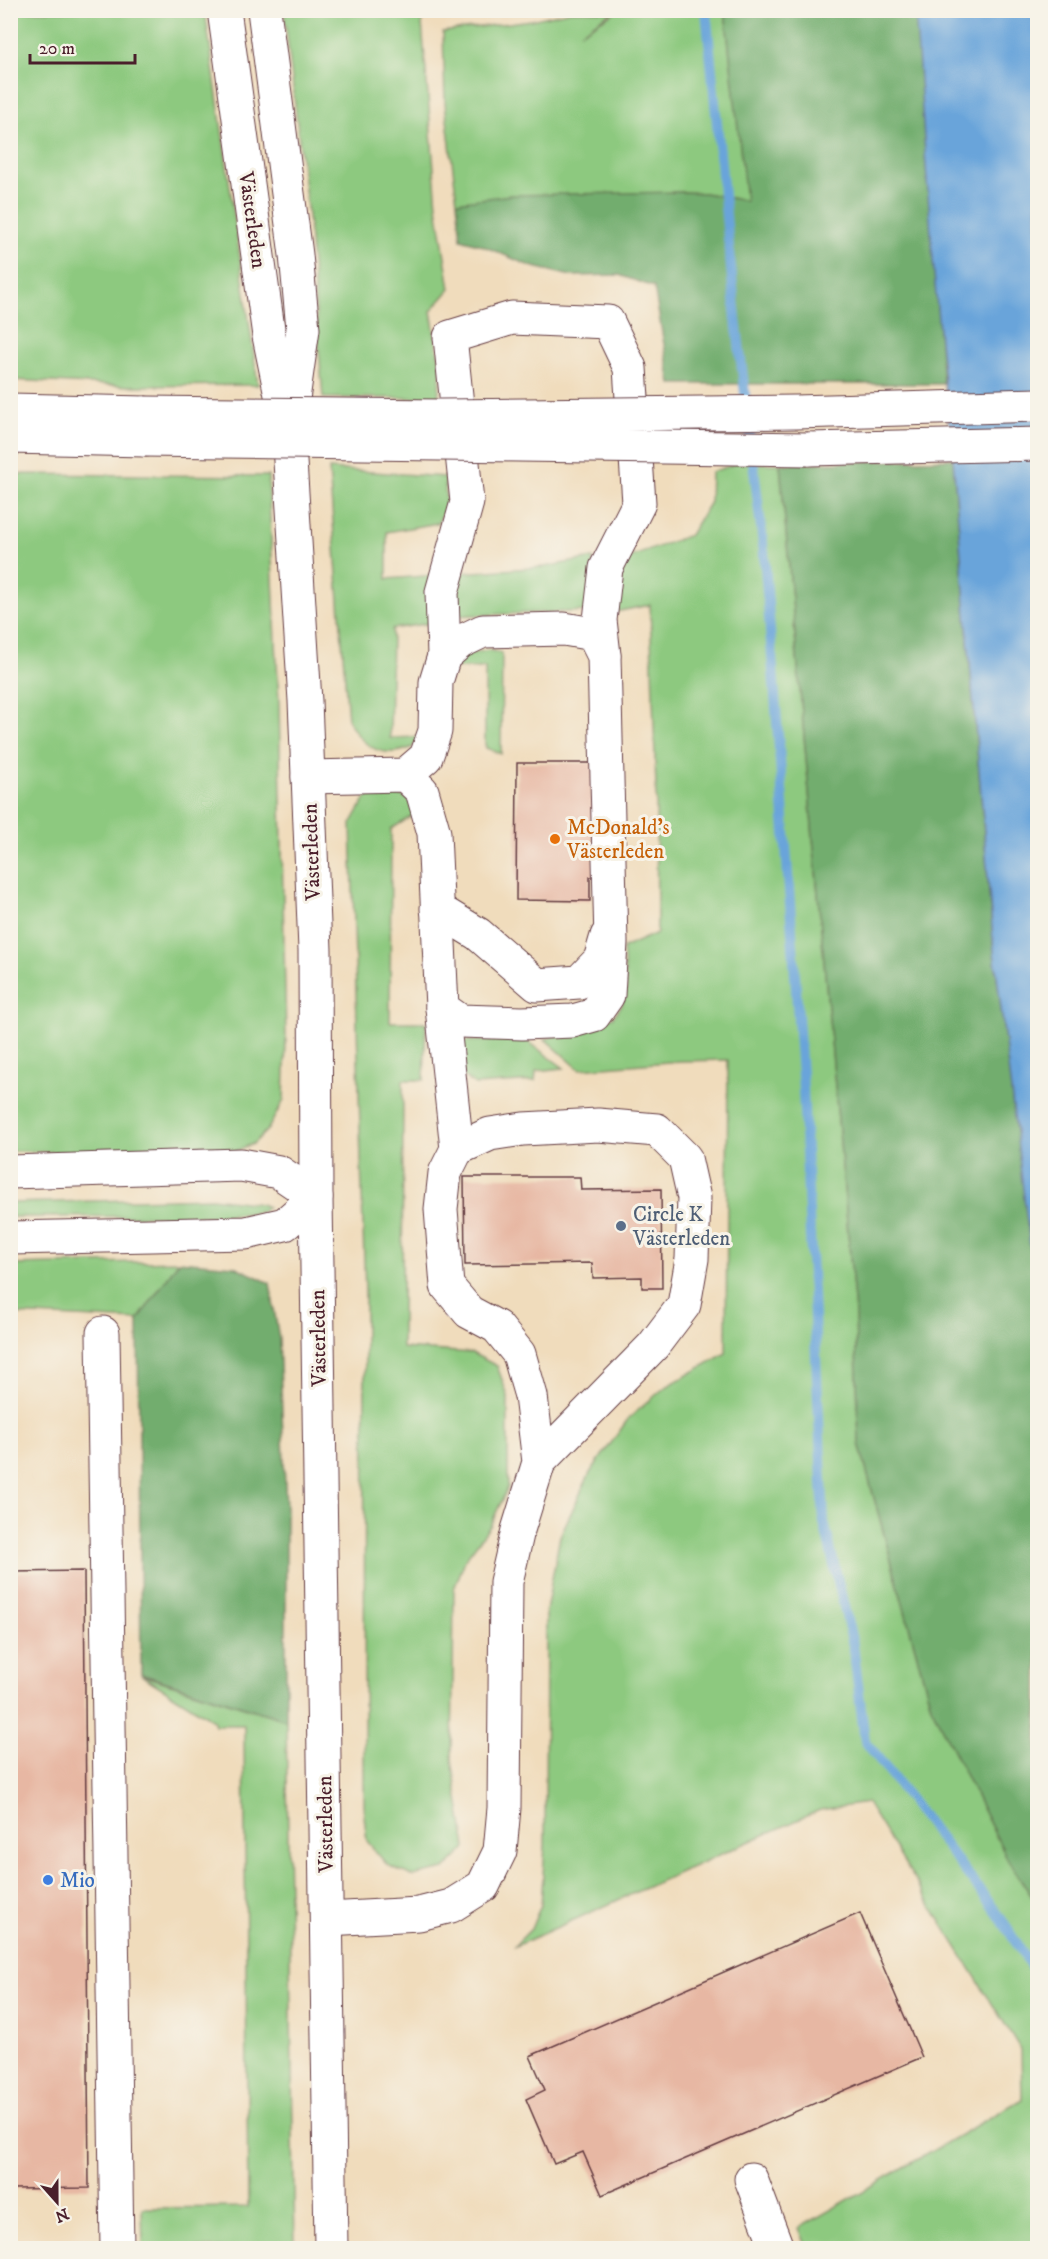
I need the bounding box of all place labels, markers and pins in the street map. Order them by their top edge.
place label: McDonald's Västerleden [566,815,670,865]
marker: McDonald's Västerleden [548,832,562,846]
place label: Circle K Västerleden [632,1202,730,1252]
marker: Circle K Västerleden [614,1219,628,1233]
place label: Mio [60,1868,95,1894]
marker: Mio [41,1873,55,1887]

